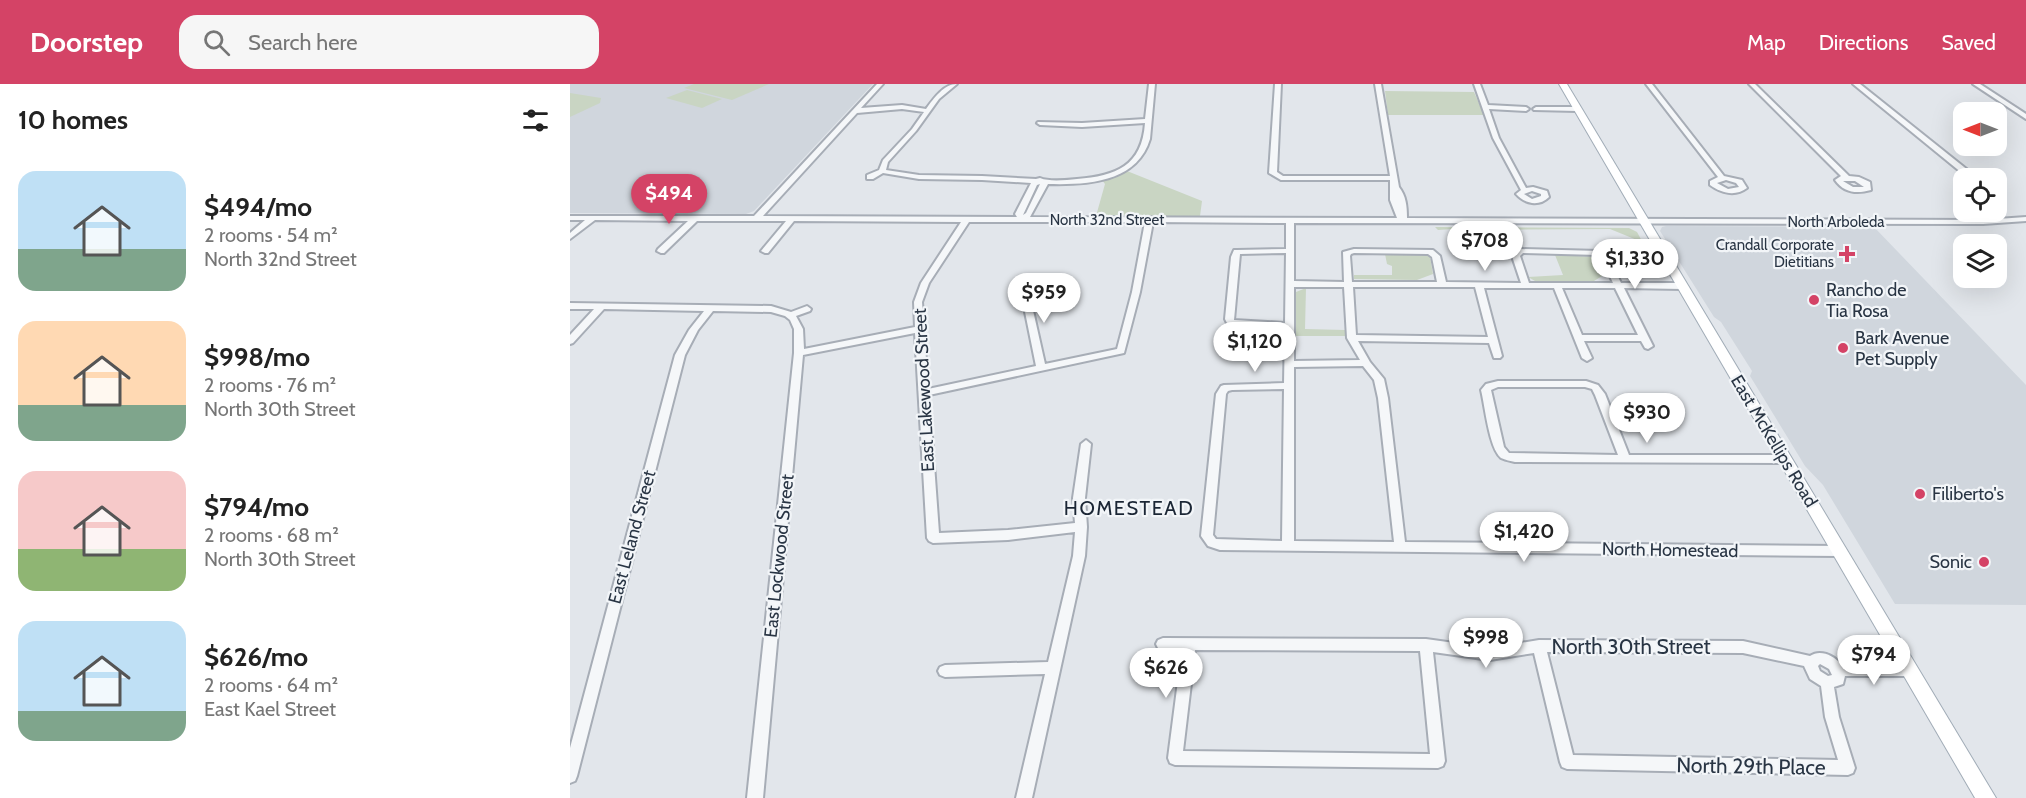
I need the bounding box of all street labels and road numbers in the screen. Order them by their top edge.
street label: North 32nd Street [1050,211,1164,229]
street label: North Arboleda [1787,213,1885,231]
street label: East Lakewood Street [909,308,939,472]
street label: East McKellips Road [1726,371,1822,511]
street label: East Leland Street [604,468,660,606]
street label: East Lockwood Street [759,473,799,639]
street label: North Homestead [1602,538,1738,562]
street label: North 30th Street [1551,634,1711,659]
street label: North 29th Place [1676,752,1826,780]

